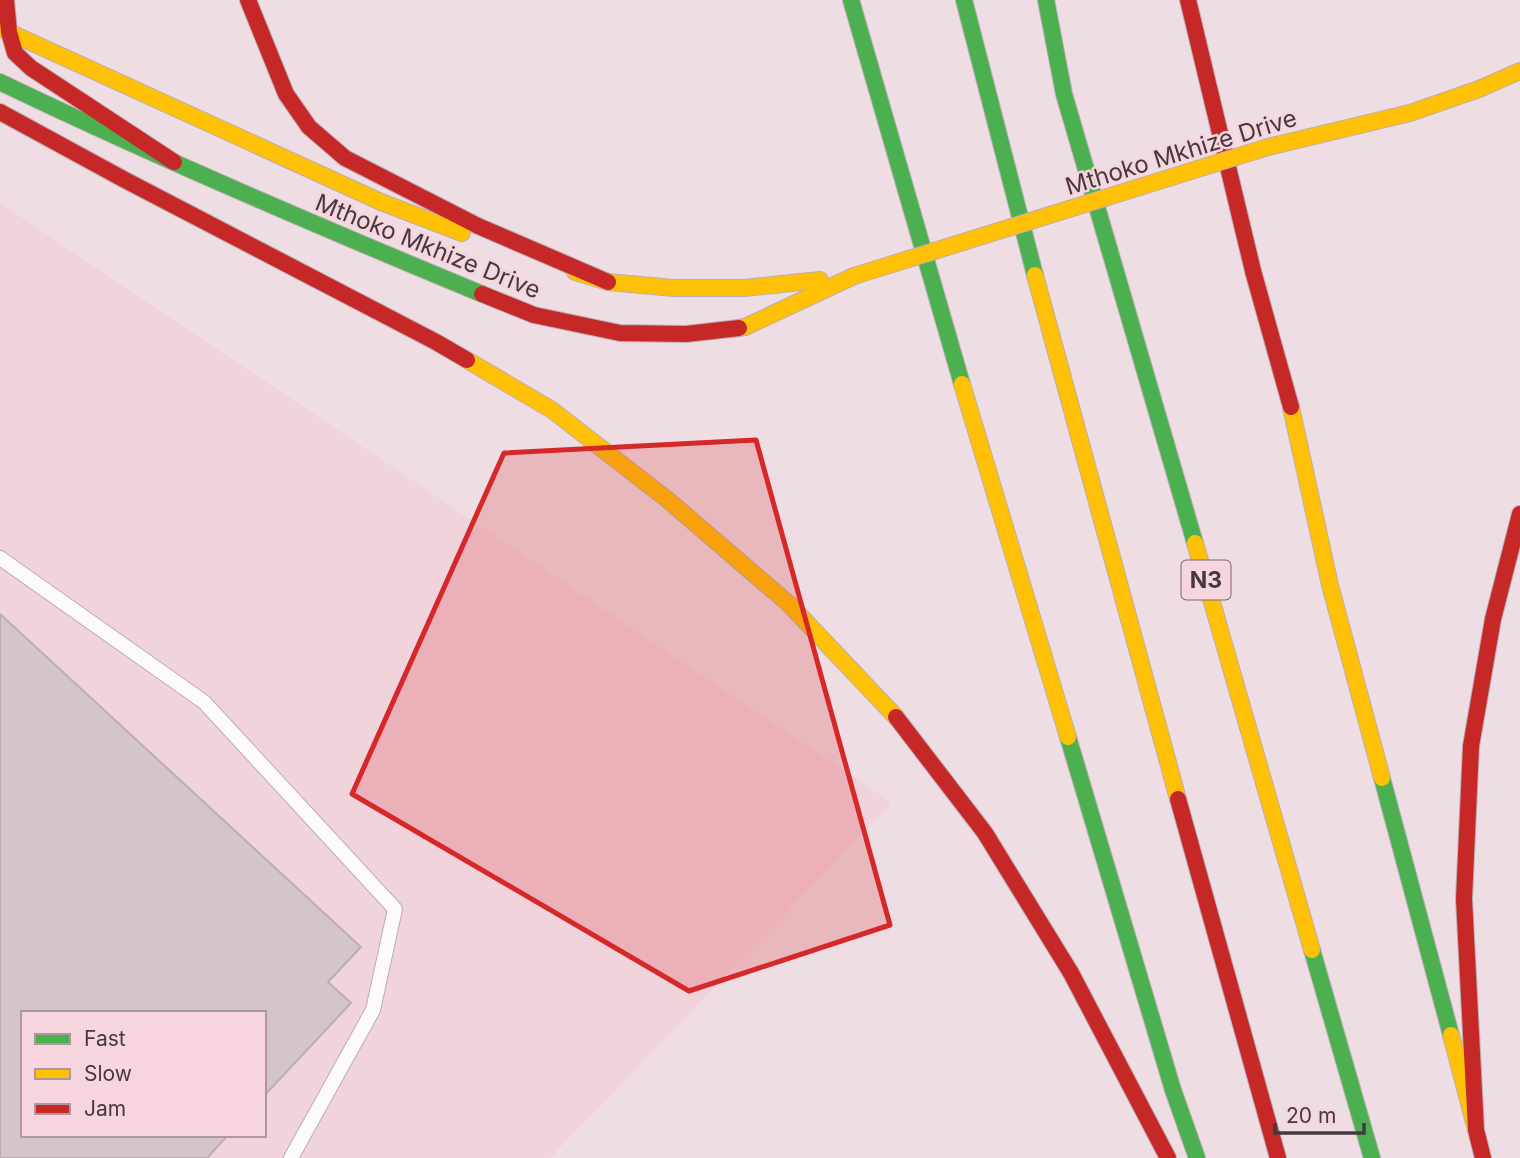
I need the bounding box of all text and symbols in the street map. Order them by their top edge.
street label: Mthoko Mkhize Drive [1062,103,1300,201]
street label: Mthoko Mkhize Drive [311,188,545,304]
road number: N3 [1182,560,1230,600]
legend [21,1011,266,1137]
text: Fast [84,1026,126,1051]
text: Slow [84,1061,132,1086]
scale bar [1275,1092,1364,1136]
text: Jam [84,1096,126,1121]
text: 20 m [1286,1103,1336,1128]

